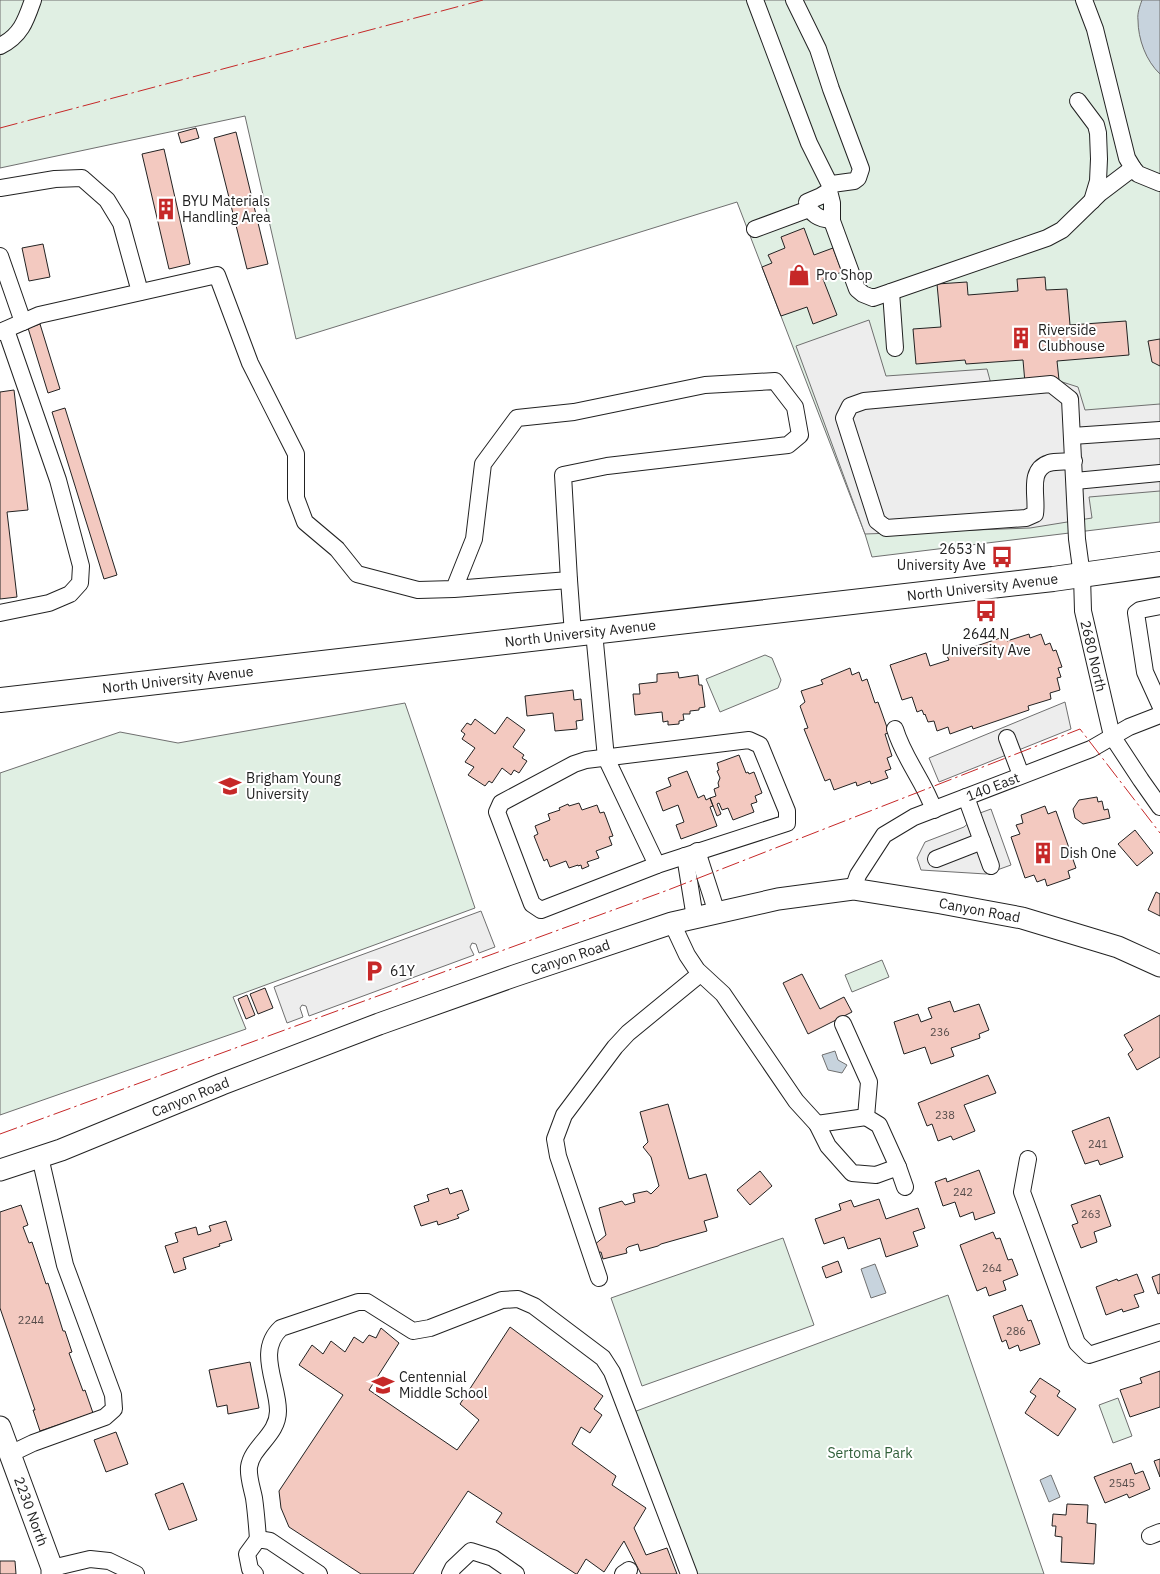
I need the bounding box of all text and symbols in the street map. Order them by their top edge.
place label: BYU Materials Handling Area [182,192,271,226]
building icon: BYU Materials Handling Area [153,196,179,222]
shop icon: Pro Shop [786,262,812,288]
place label: Pro Shop [816,266,873,284]
place label: Riverside Clubhouse [1038,321,1105,355]
building icon: Riverside Clubhouse [1008,325,1034,351]
place label: 2653 N University Ave [897,540,986,574]
bus stop icon: 2653 N University Ave [989,544,1015,570]
street label: North University Avenue [906,569,1060,605]
bus stop icon: 2644 N University Ave [973,598,999,624]
street label: North University Avenue [504,616,657,651]
street label: 2680 North [1076,618,1110,693]
place label: 2644 N University Ave [941,625,1031,659]
street label: North University Avenue [101,662,255,697]
street label: 140 East [964,768,1022,805]
place label: Brigham Young University [246,769,341,803]
school or university icon: Brigham Young University [217,773,243,799]
building icon: Dish One [1030,840,1056,866]
place label: Dish One [1060,844,1117,862]
street label: Canyon Road [938,894,1022,927]
street label: Canyon Road [529,935,612,979]
parking icon: 61Y [361,958,387,984]
place label: 61Y [390,962,416,980]
house number: 236 [930,1025,950,1039]
street label: Canyon Road [149,1073,232,1121]
house number: 238 [935,1108,955,1122]
house number: 241 [1088,1137,1108,1151]
house number: 242 [953,1185,973,1199]
house number: 263 [1081,1207,1101,1221]
house number: 264 [982,1261,1002,1275]
house number: 2244 [18,1313,45,1327]
house number: 286 [1006,1324,1026,1338]
place label: Centennial Middle School [399,1368,488,1402]
school or university icon: Centennial Middle School [370,1372,396,1398]
park label: Sertoma Park [827,1444,913,1462]
street label: 2230 North [10,1474,52,1549]
house number: 2545 [1109,1476,1135,1490]

